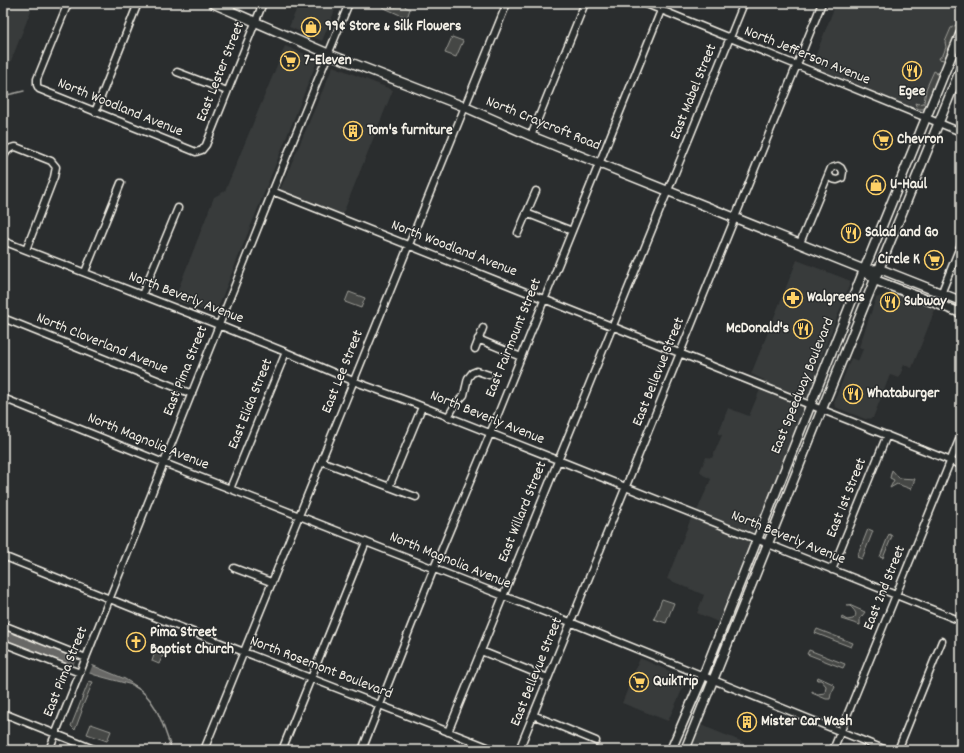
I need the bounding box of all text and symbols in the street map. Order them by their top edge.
shop icon: 99¢ Store & Silk Flowers [300,16,322,38]
place label: 99¢ Store & Silk Flowers [325,16,461,38]
street label: East Lester Street [191,18,251,125]
street label: North Jefferson Avenue [741,21,874,91]
street label: East Mabel Street [665,40,723,143]
supermarket icon: 7-Eleven [279,50,301,72]
place label: 7-Eleven [304,50,352,72]
restaurant icon: Egee [901,60,923,82]
street label: North Woodland Avenue [54,73,186,143]
place label: Egee [899,81,926,103]
street label: North Craycroft Road [482,91,604,157]
building icon: Tom's furniture [342,120,364,142]
place label: Tom's furniture [367,120,453,142]
supermarket icon: Chevron [872,129,894,151]
place label: Chevron [897,129,943,151]
shop icon: U-Haul [865,174,887,196]
place label: U-Haul [890,174,928,196]
street label: North Woodland Avenue [388,215,521,283]
restaurant icon: Salad and Go [840,222,862,244]
place label: Salad and Go [865,222,939,244]
place label: Circle K [878,249,920,271]
supermarket icon: Circle K [923,249,945,271]
street label: North Beverly Avenue [125,266,247,330]
street label: East Fairmount Street [480,275,548,401]
pharmacy icon: Walgreens [782,287,804,309]
place label: Walgreens [807,287,865,309]
restaurant icon: Subway [879,291,901,313]
place label: Subway [904,291,947,313]
street label: North Cloverland Avenue [33,307,172,381]
street label: East Bellevue Street [627,314,691,430]
street label: East Speedway Boulevard [766,314,840,458]
place label: McDonald's [726,318,789,340]
restaurant icon: McDonald's [792,318,814,340]
street label: East Pima Street [158,322,214,420]
street label: East Lee Street [316,326,370,417]
street label: East Elida Street [223,355,279,453]
restaurant icon: Whataburger [842,383,864,405]
place label: Whataburger [867,383,940,405]
street label: North Beverly Avenue [426,385,548,451]
street label: North Magnolia Avenue [84,408,212,477]
street label: East 1st Street [821,454,873,541]
street label: East Willard Street [493,458,553,566]
street label: North Beverly Avenue [727,505,849,571]
street label: North Magnolia Avenue [386,527,514,596]
street label: East 2nd Street [858,542,912,634]
street label: East Bellevue Street [505,614,569,730]
place label: Pima Street Baptist Church [150,622,234,661]
street label: East Pima Street [38,623,94,721]
church icon: Pima Street Baptist Church [125,631,147,653]
street label: North Rosemont Boulevard [246,631,396,705]
supermarket icon: QuikTrip [628,671,650,693]
place label: QuikTrip [653,671,698,693]
building icon: Mister Car Wash [736,711,758,733]
place label: Mister Car Wash [761,711,852,733]

